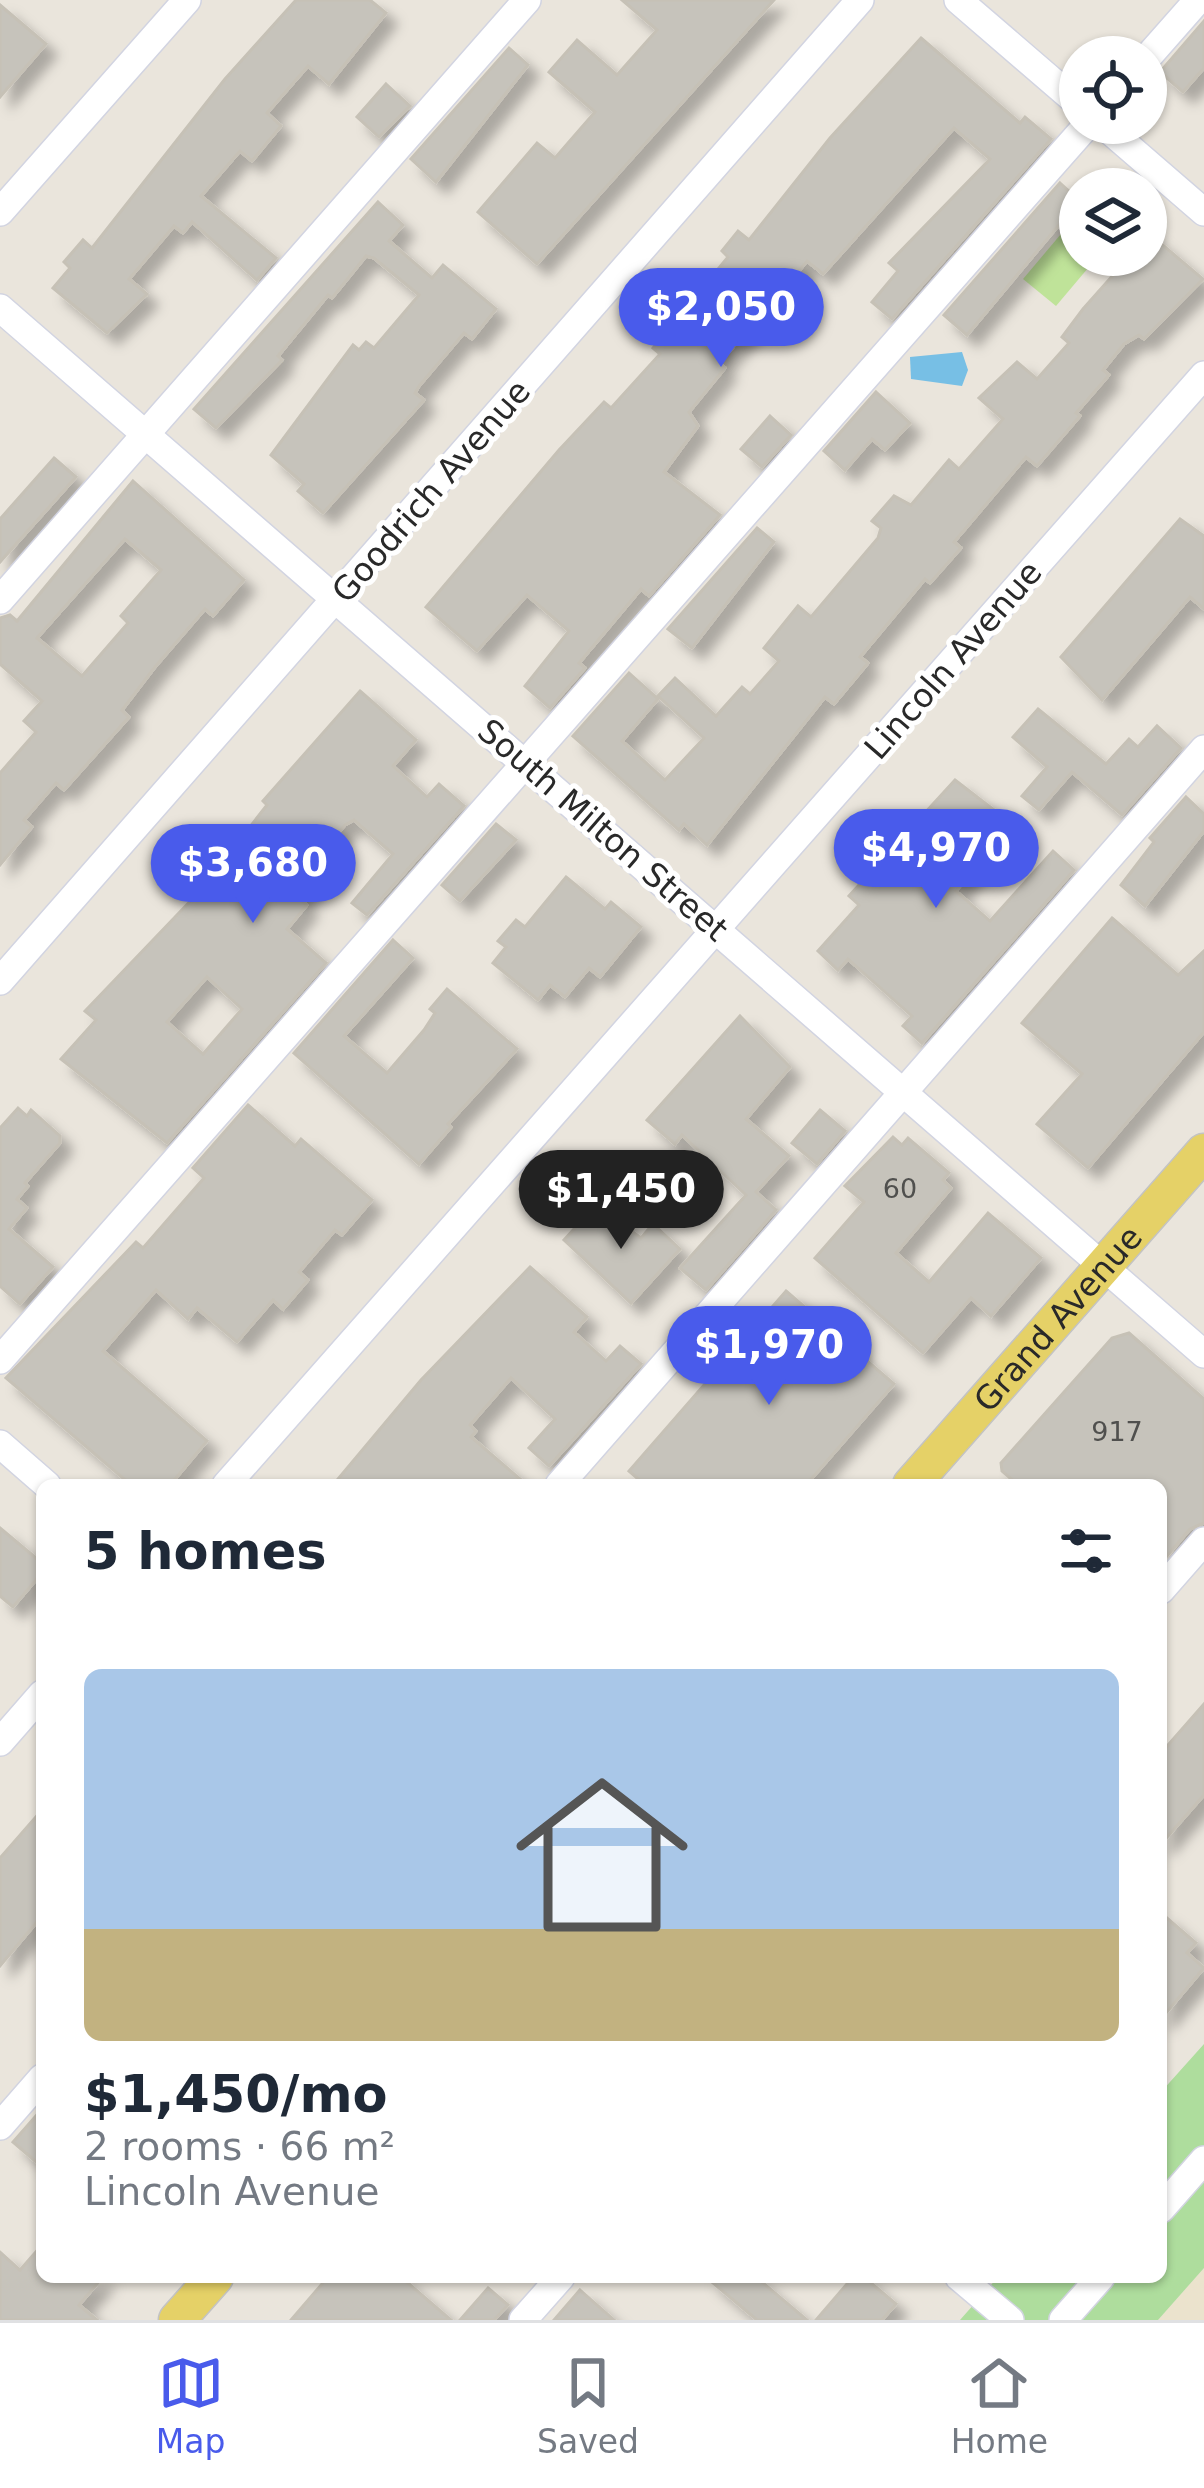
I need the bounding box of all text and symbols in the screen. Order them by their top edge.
map controls [1059,36,1167,276]
button: locate [1059,36,1167,144]
button: layers [1059,168,1167,276]
pin: $2,050 [623,268,819,370]
text: $2,050 [646,284,796,329]
street label: Goodrich Avenue [324,372,538,610]
street label: Lincoln Avenue [856,553,1050,767]
street label: South Milton Street [470,711,736,949]
pin: $4,970 [838,809,1034,911]
pin: $3,680 [155,824,351,926]
text: $4,970 [861,825,1011,870]
text: $3,680 [178,840,328,885]
pin: $1,450 [523,1150,719,1252]
text: $1,450 [546,1166,696,1211]
house number: 60 [883,1173,917,1204]
street label: Grand Avenue [966,1217,1150,1419]
pin: $1,970 [671,1306,867,1408]
text: $1,970 [694,1322,844,1367]
house number: 917 [1091,1416,1143,1447]
icon: filters [1053,1518,1119,1584]
text: 5 homes [84,1522,327,1581]
icon: home [494,1747,710,1963]
text: $1,450/mo [84,2065,388,2124]
text: 2 rooms · 66 m² [84,2124,395,2169]
text: Lincoln Avenue [84,2169,379,2214]
tab: Map [156,2350,225,2461]
tab: Saved [537,2350,639,2461]
tab: Home [951,2350,1048,2461]

